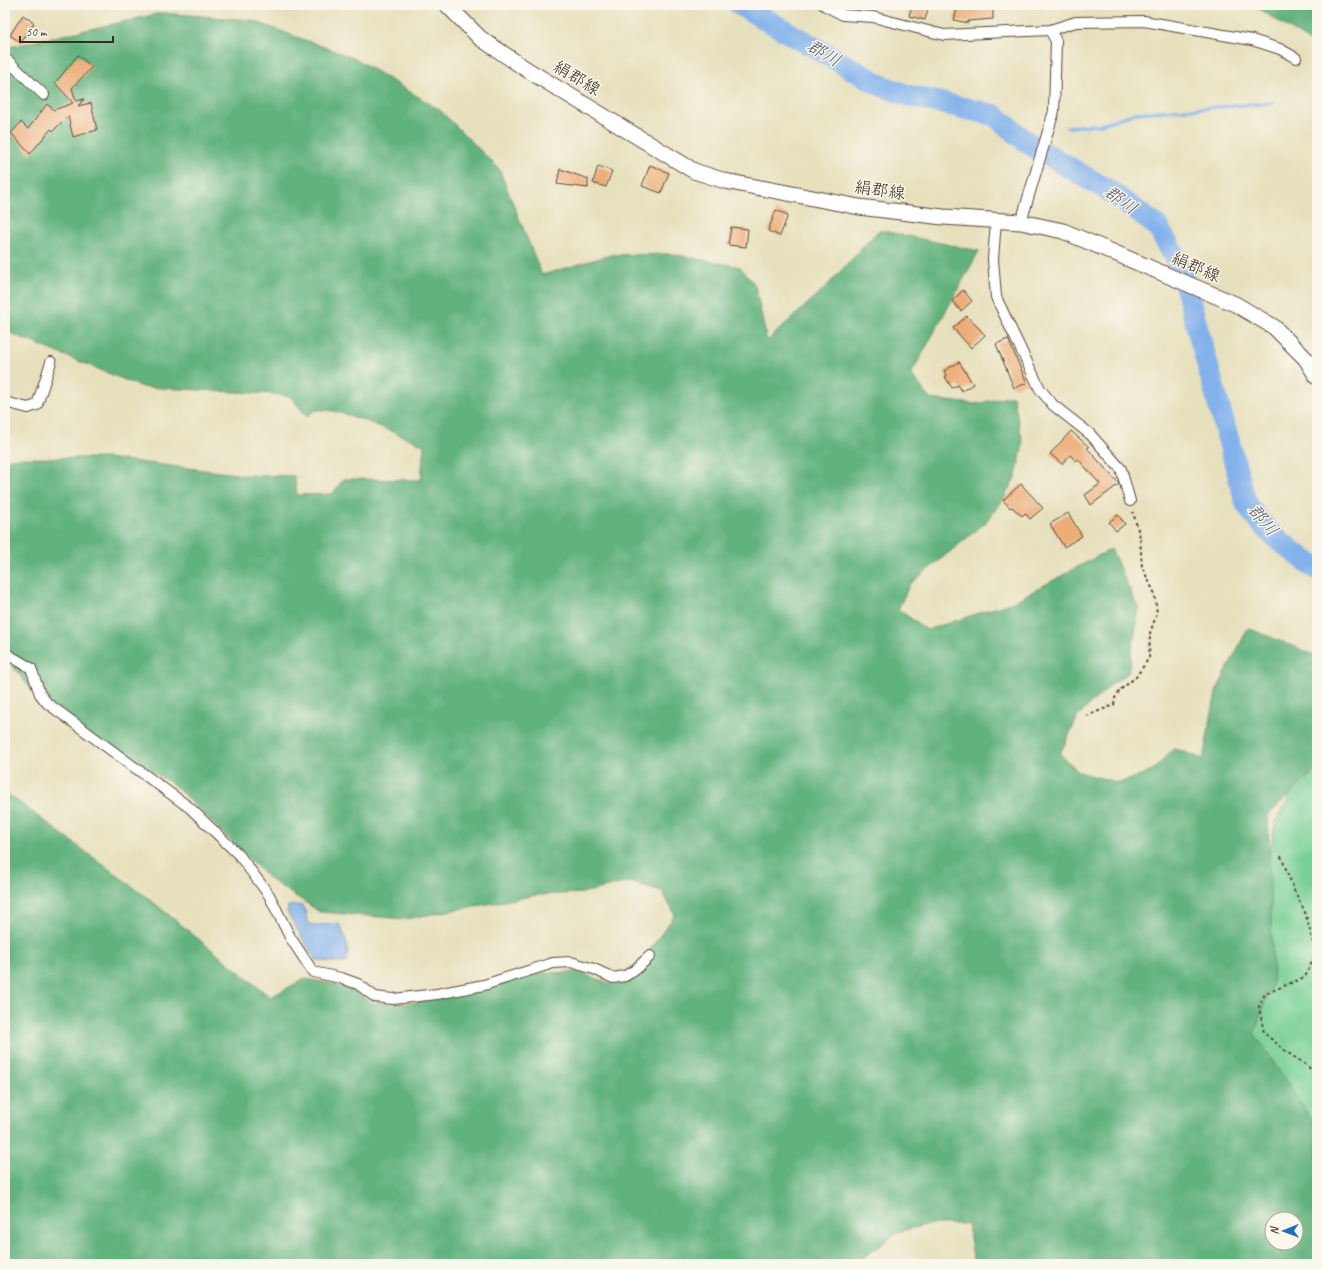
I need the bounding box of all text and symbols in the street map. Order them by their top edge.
scale bar [20,18,113,44]
text: 50 m [26,24,48,40]
water label: 郡川 [803,34,845,72]
street label: 絹郡線 [550,56,604,100]
street label: 絹郡線 [853,176,907,204]
water label: 郡川 [1100,181,1142,219]
street label: 絹郡線 [1168,247,1224,287]
water label: 郡川 [1243,499,1283,541]
north arrow [1264,1211,1304,1251]
text: N [1267,1225,1281,1235]

